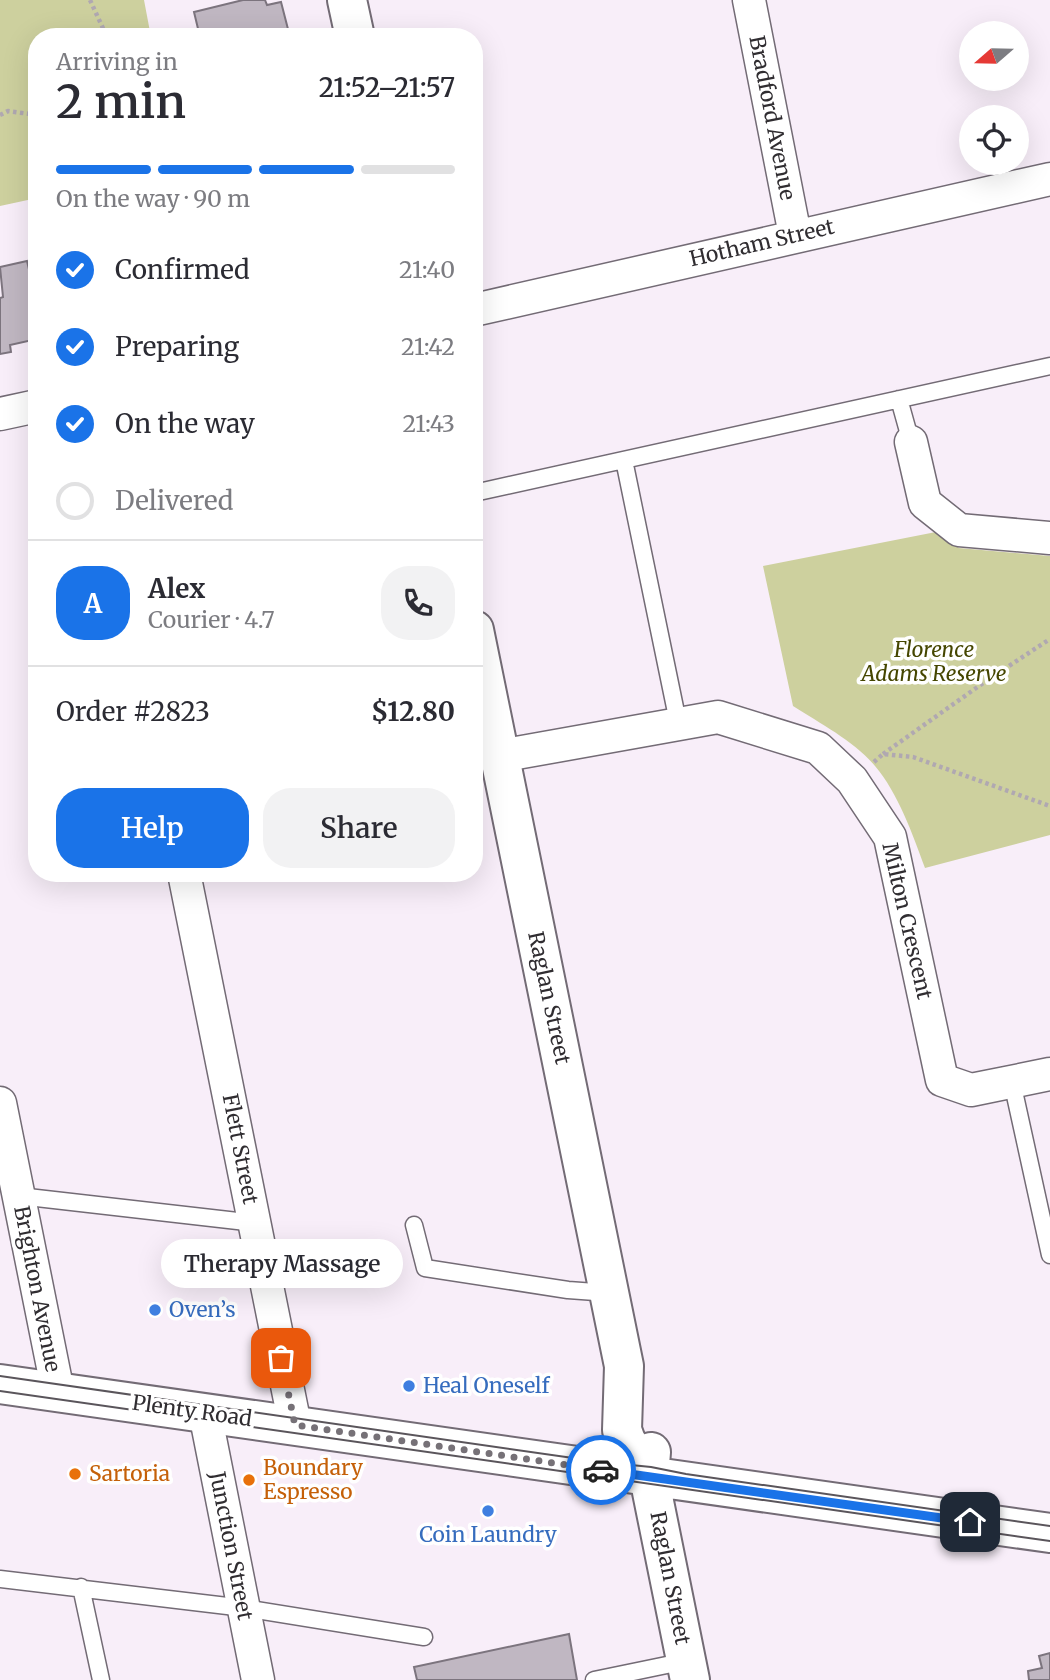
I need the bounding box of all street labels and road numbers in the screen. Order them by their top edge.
street label: Bradford Avenue [743,33,802,203]
street label: Hotham Street [687,213,837,272]
street label: Milton Crescent [876,840,939,1002]
street label: Raglan Street [522,929,577,1067]
street label: Flett Street [217,1091,264,1206]
street label: Brighton Avenue [8,1204,67,1374]
street label: Plenty Road [130,1389,254,1432]
street label: Junction Street [204,1468,259,1623]
street label: Raglan Street [644,1509,697,1647]

